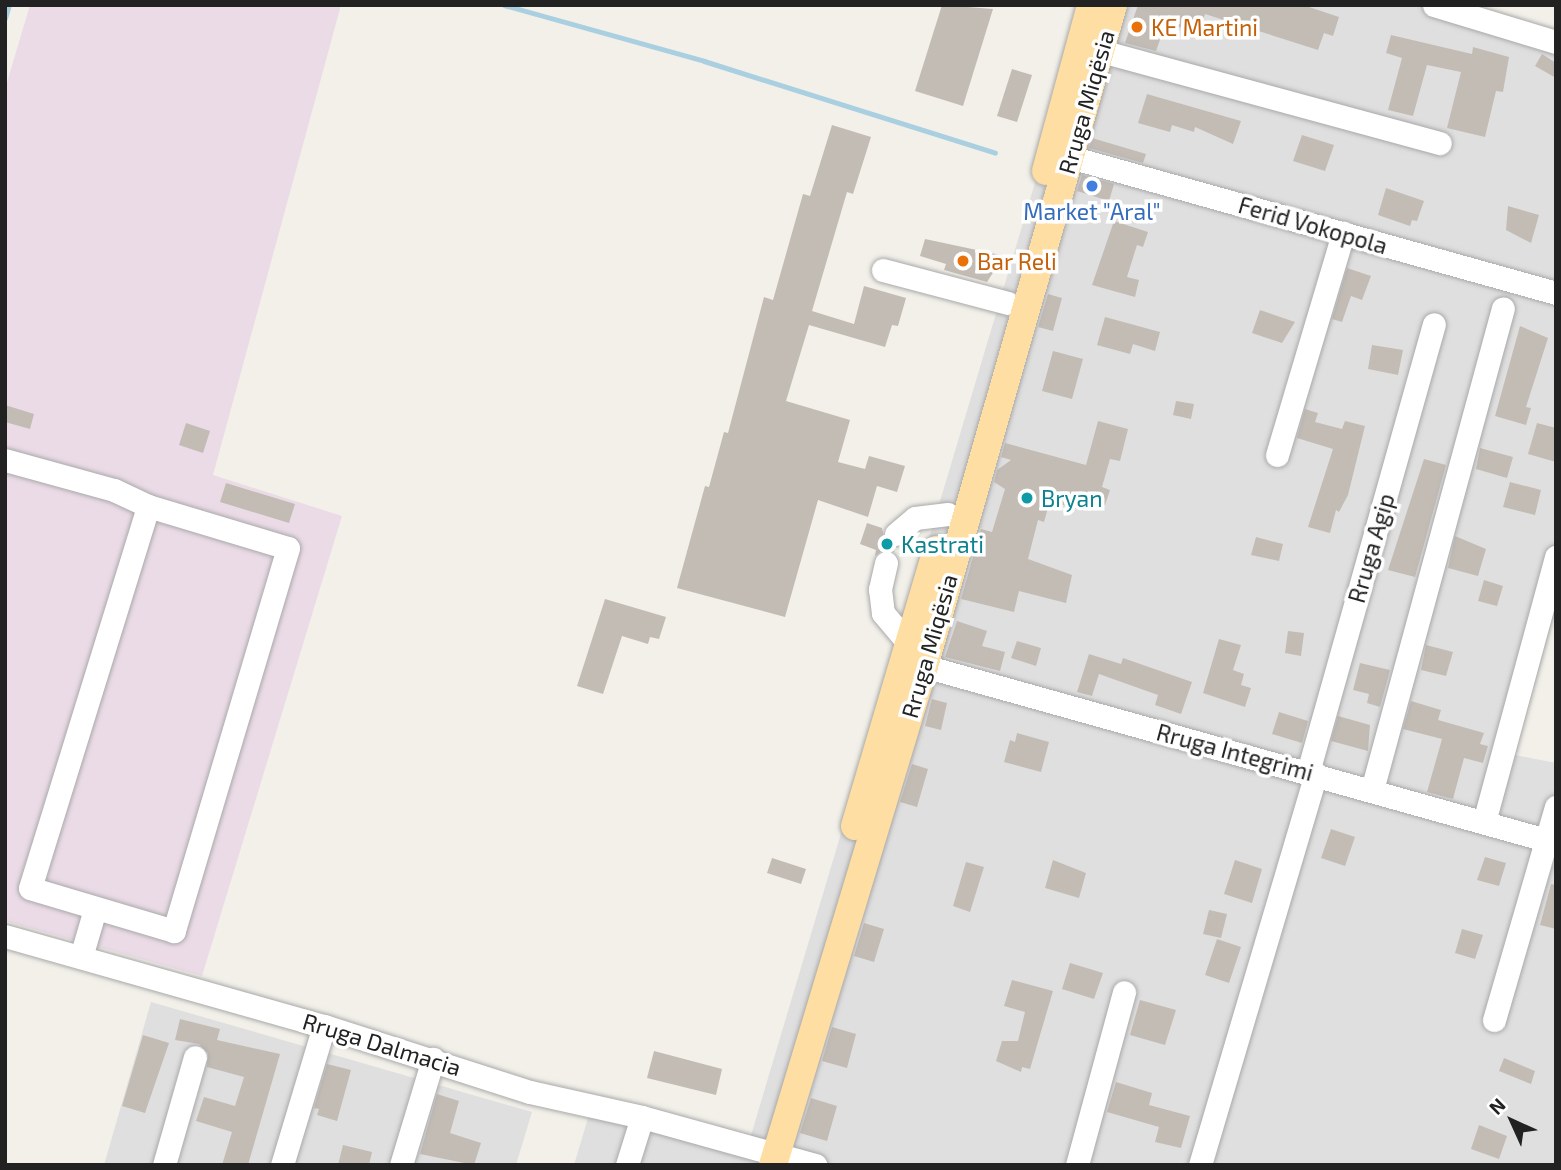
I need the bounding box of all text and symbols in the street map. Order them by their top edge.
place label: KE Martini [1151,13,1258,41]
marker: KE Martini [1129,19,1145,35]
street label: Rruga Miqësia [1052,27,1120,177]
marker: Market "Aral" [1084,178,1100,194]
street label: Ferid Vokopola [1235,190,1391,260]
place label: Market "Aral" [1023,197,1161,225]
place label: Bar Reli [977,247,1057,275]
marker: Bar Reli [955,253,971,269]
place label: Bryan [1041,484,1103,512]
marker: Bryan [1019,490,1035,506]
street label: Rruga Agip [1342,490,1400,606]
place label: Kastrati [901,530,984,558]
marker: Kastrati [879,536,895,552]
street label: Rruga Miqësia [895,571,963,721]
street label: Rruga Integrimi [1154,718,1316,786]
street label: Rruga Dalmacia [299,1007,465,1081]
north arrow [1477,1086,1547,1156]
text: N [1484,1093,1510,1119]

